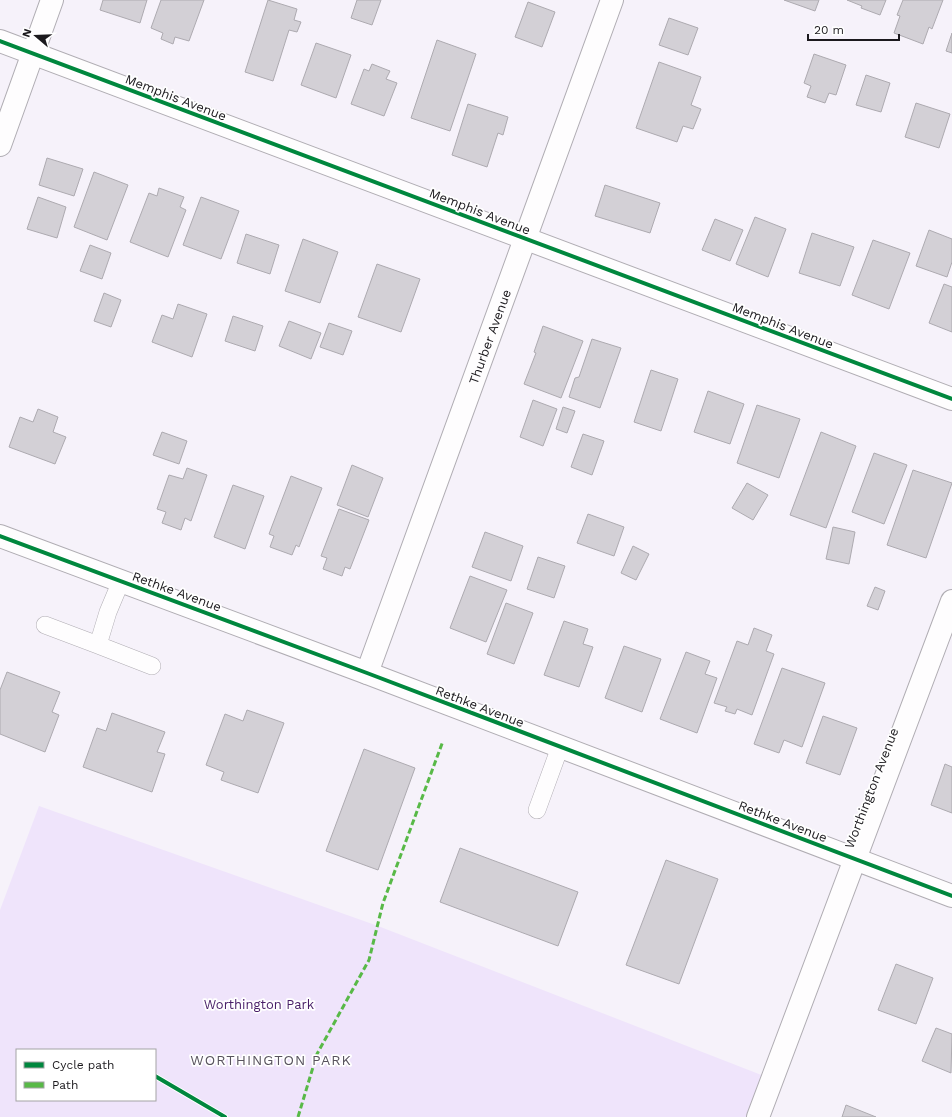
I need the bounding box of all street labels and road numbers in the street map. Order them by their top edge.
street label: Memphis Avenue [123,71,229,124]
street label: Memphis Avenue [427,185,533,238]
street label: Thurber Avenue [466,287,514,386]
street label: Memphis Avenue [730,299,836,352]
street label: Rethke Avenue [130,568,223,615]
street label: Rethke Avenue [433,683,526,730]
street label: Worthington Avenue [842,726,901,851]
street label: Rethke Avenue [736,798,829,845]

